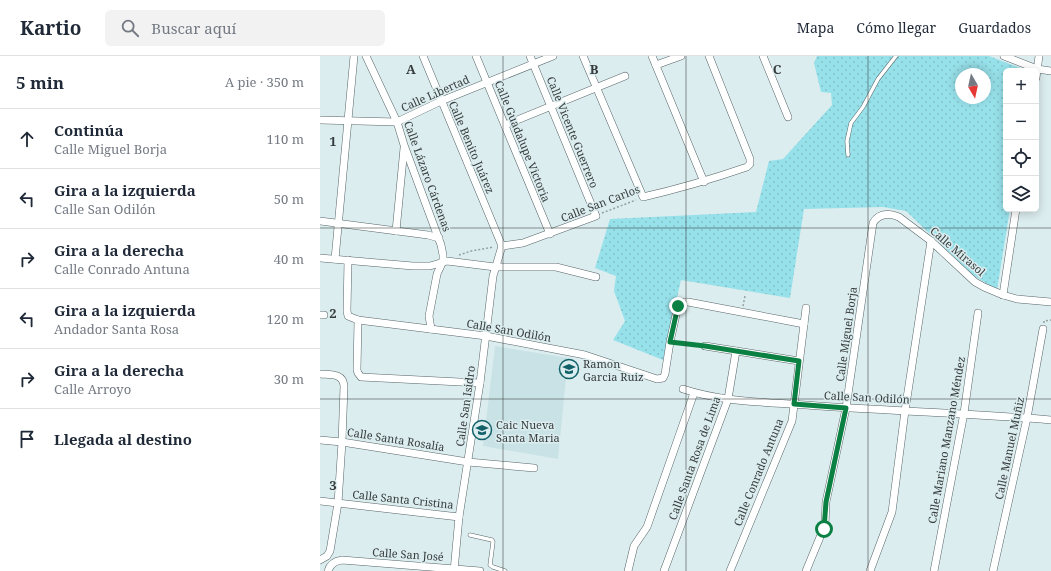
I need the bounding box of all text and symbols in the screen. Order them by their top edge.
search box [105,10,385,46]
text: Kartio [20,15,81,41]
icon: search [119,17,141,39]
text: Buscar aquí [151,18,236,38]
text: Mapa [797,18,834,37]
text: Cómo llegar [856,18,936,37]
text: Guardados [958,18,1031,37]
text: A [406,60,416,78]
text: B [590,60,599,78]
text: C [773,60,782,78]
north arrow [955,68,991,104]
map controls [1003,68,1039,212]
button: + [1003,68,1039,104]
text: 5 min [16,71,64,94]
street label: Calle Libertad [398,71,472,115]
text: A pie · 350 m [225,73,304,91]
street label: Calle Vicente Guerrero [544,74,602,190]
street label: Calle Guadalupe Victoria [492,78,554,204]
street label: Calle Benito Juárez [446,98,498,196]
button: − [1003,104,1039,140]
street label: Calle Lázaro Cárdenas [401,119,455,233]
text: Continúa [54,120,124,140]
icon: ahead [16,128,38,150]
text: 110 m [267,130,304,148]
text: 1 [329,132,337,150]
text: Calle Miguel Borja [54,140,167,158]
button: locate [1003,140,1039,176]
button: layers [1003,176,1039,212]
text: Gira a la izquierda [54,180,196,200]
street label: Calle San Carlos [558,181,642,225]
icon: left [16,188,38,210]
text: 50 m [274,190,304,208]
text: Calle San Odilón [54,200,156,218]
street label: Calle Mirasol [927,223,989,279]
text: Gira a la derecha [54,240,184,260]
icon: right [16,248,38,270]
text: 40 m [274,250,304,268]
text: Calle Conrado Antuna [54,260,190,278]
street label: Calle Miguel Borja [832,286,860,382]
route end [669,297,687,315]
text: Gira a la izquierda [54,300,196,320]
text: 2 [329,304,337,322]
icon: left [16,308,38,330]
text: 120 m [267,310,304,328]
street label: Calle San Odilón [465,315,553,345]
text: Andador Santa Rosa [54,320,179,338]
street label: Calle Mariano Manzano Méndez [924,355,968,525]
place label: Ramon Garcia Ruiz [583,356,644,384]
school or university icon: Ramon Garcia Ruiz [558,358,580,380]
text: Gira a la derecha [54,360,184,380]
street label: Calle San Isidro [452,365,478,447]
icon: right [16,368,38,390]
text: 30 m [274,370,304,388]
text: Calle Arroyo [54,380,131,398]
street label: Calle San Odilón [824,387,910,407]
street label: Calle Santa Rosa de Lima [665,394,723,522]
street label: Calle Manuel Muñiz [991,395,1027,501]
street label: Calle Conrado Antuna [730,416,786,528]
place label: Caic Nueva Santa Maria [496,417,560,445]
school or university icon: Caic Nueva Santa Maria [471,419,493,441]
street label: Calle Santa Rosalía [346,424,446,454]
icon: arrive [16,428,38,450]
text: Llegada al destino [54,429,192,449]
text: 3 [329,476,337,494]
street label: Calle Santa Cristina [352,486,454,512]
route start [815,520,833,538]
street label: Calle San José [372,544,444,564]

